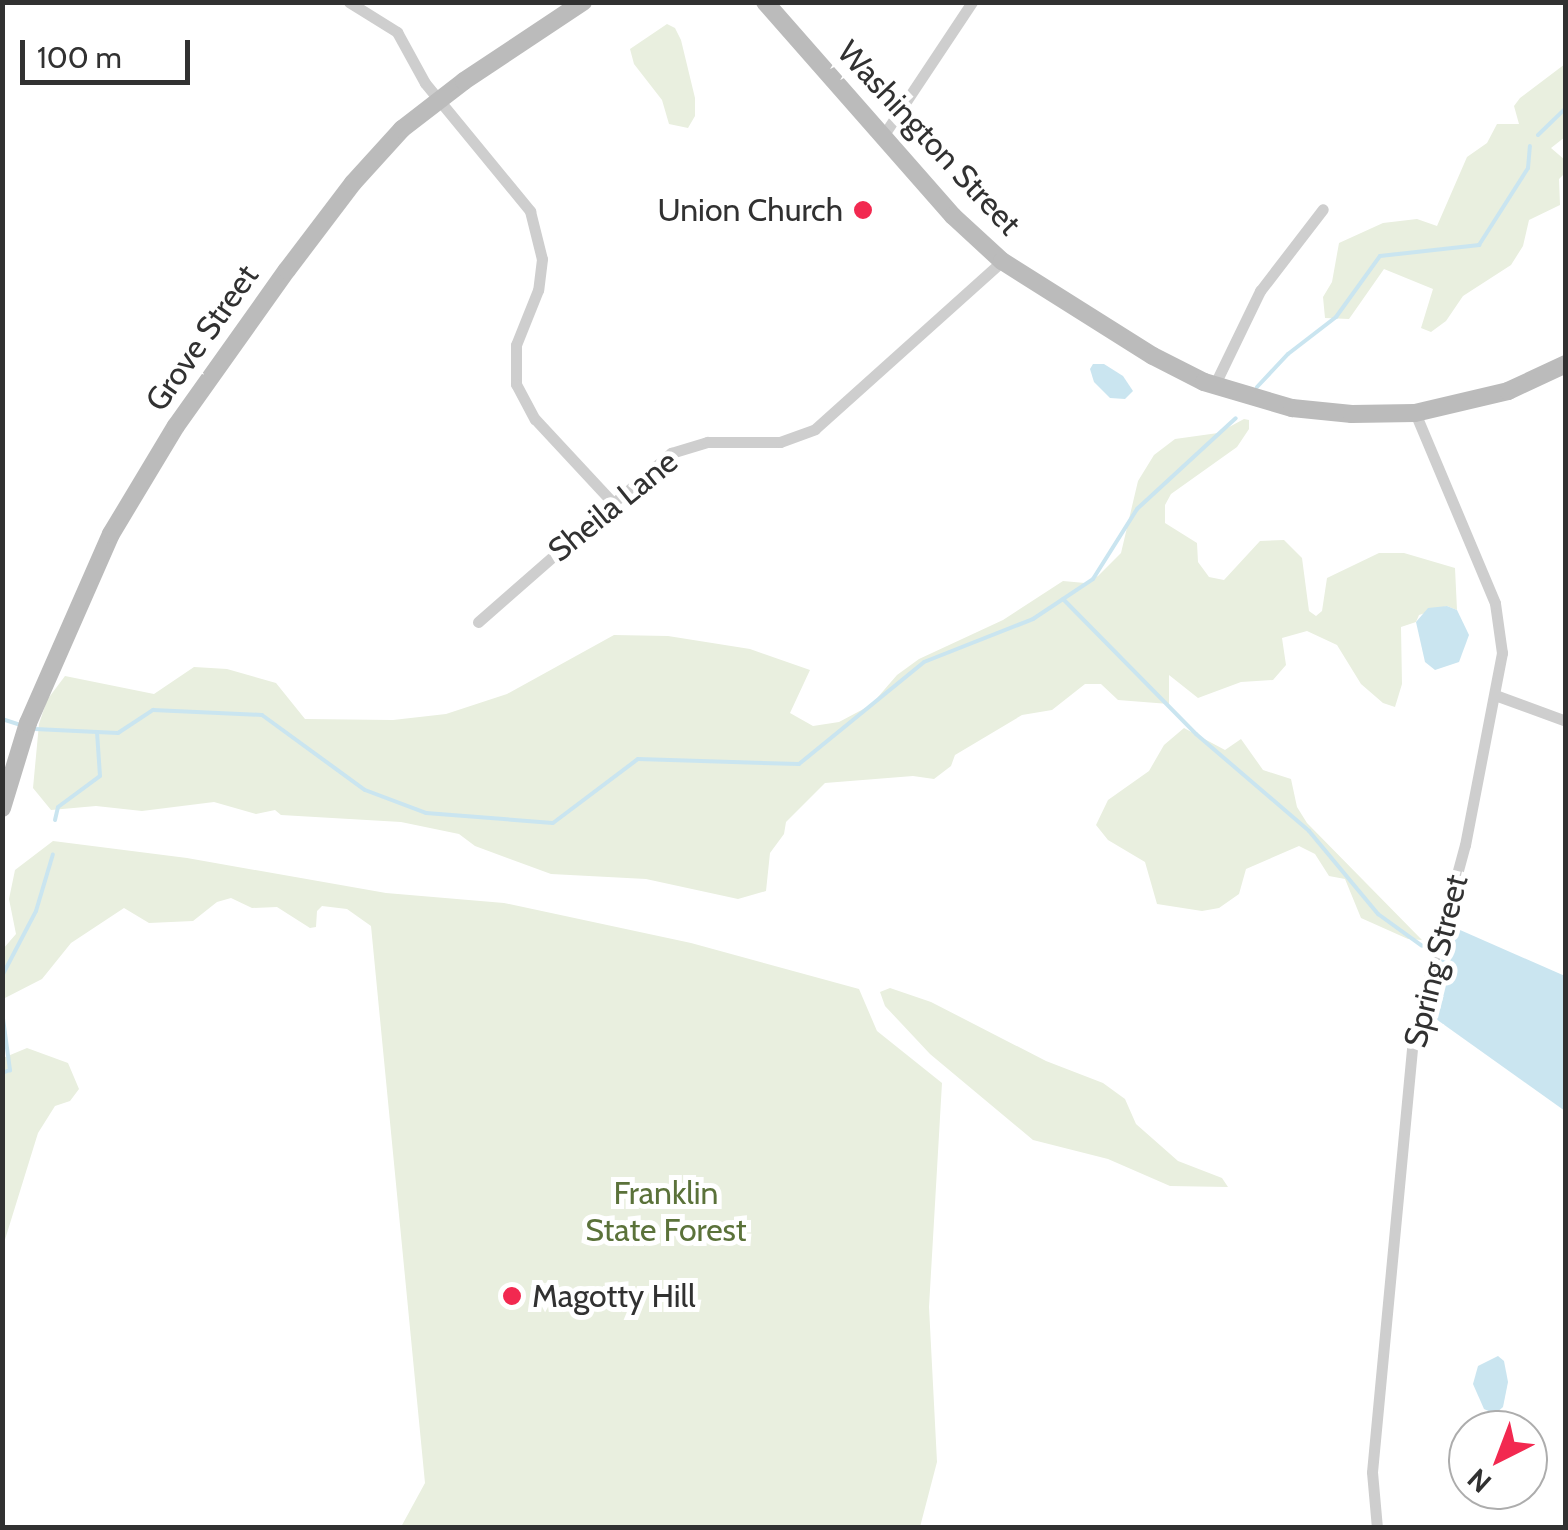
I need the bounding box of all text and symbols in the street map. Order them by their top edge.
scale bar [25,20,195,82]
street label: Washington Street [829,33,1029,243]
text: 100 m [37,39,122,76]
place label: Union Church [658,191,843,229]
marker: Union Church [852,199,874,221]
street label: Grove Street [138,258,266,418]
street label: Sheila Lane [541,442,685,570]
street label: Spring Street [1396,871,1476,1051]
park label: Franklin State Forest [585,1175,747,1250]
place label: Magotty Hill [532,1277,696,1315]
marker: Magotty Hill [501,1285,523,1307]
north arrow [1448,1410,1548,1510]
text: N [1461,1462,1498,1500]

